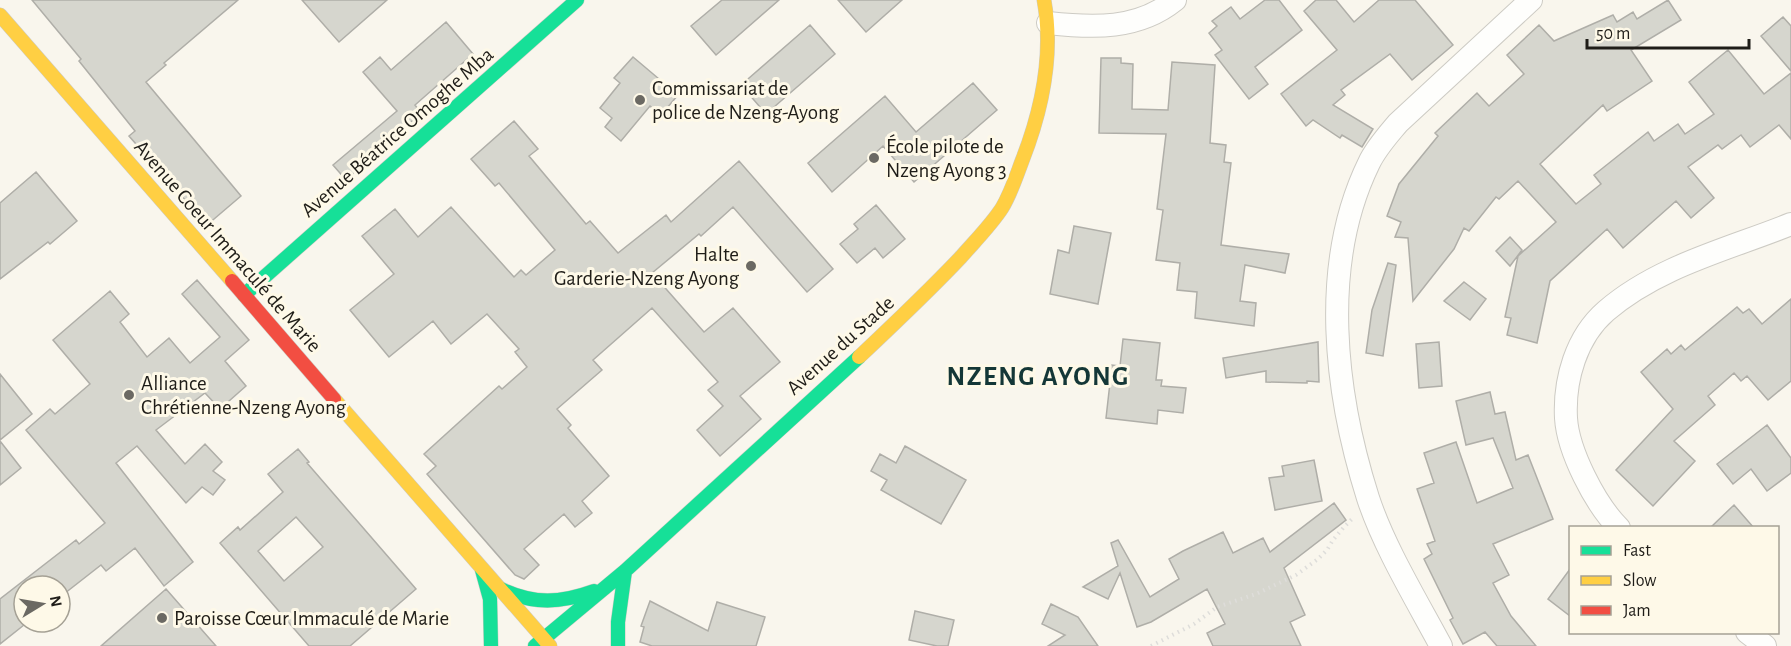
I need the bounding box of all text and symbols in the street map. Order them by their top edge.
scale bar [1587,12,1749,50]
text: 50 m [1596,25,1630,43]
street label: Avenue Béatrice Omoghe Mba [297,43,498,221]
place label: Commissariat de police de Nzeng-Ayong [652,78,840,123]
marker: Commissariat de police de Nzeng-Ayong [633,93,647,107]
place label: École pilote de Nzeng Ayong 3 [886,134,1007,181]
street label: Avenue Coeur Immaculé de Marie [130,136,325,356]
marker: École pilote de Nzeng Ayong 3 [867,151,881,165]
place label: Halte Garderie-Nzeng Ayong [554,244,740,289]
marker: Halte Garderie-Nzeng Ayong [744,259,758,273]
street label: Avenue du Stade [783,292,898,399]
district label: NZENG AYONG [946,363,1130,390]
place label: Alliance Chrétienne-Nzeng Ayong [141,373,347,418]
marker: Alliance Chrétienne-Nzeng Ayong [122,388,136,402]
legend [1569,526,1779,634]
text: Fast [1623,542,1651,560]
text: Slow [1623,572,1656,590]
north arrow [12,574,72,634]
text: N [47,594,65,608]
text: Jam [1623,602,1651,620]
place label: Paroisse Cœur Immaculé de Marie [174,608,449,629]
marker: Paroisse Cœur Immaculé de Marie [155,611,169,625]

